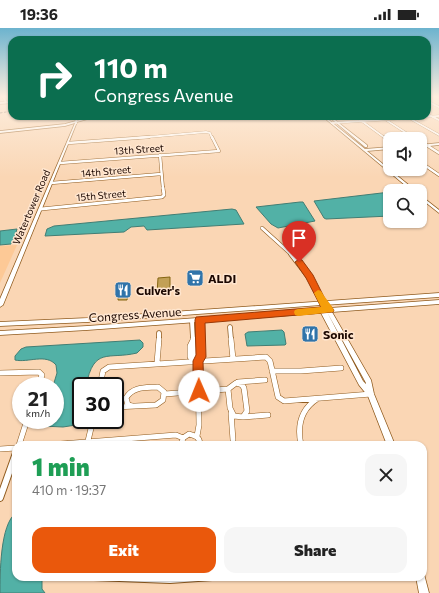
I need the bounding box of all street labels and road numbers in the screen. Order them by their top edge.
street label: 13th Street [114,141,164,157]
street label: 14th Street [80,163,132,179]
street label: Watertower Road [10,167,52,246]
street label: 15th Street [76,187,126,203]
street label: Congress Avenue [88,304,182,324]

